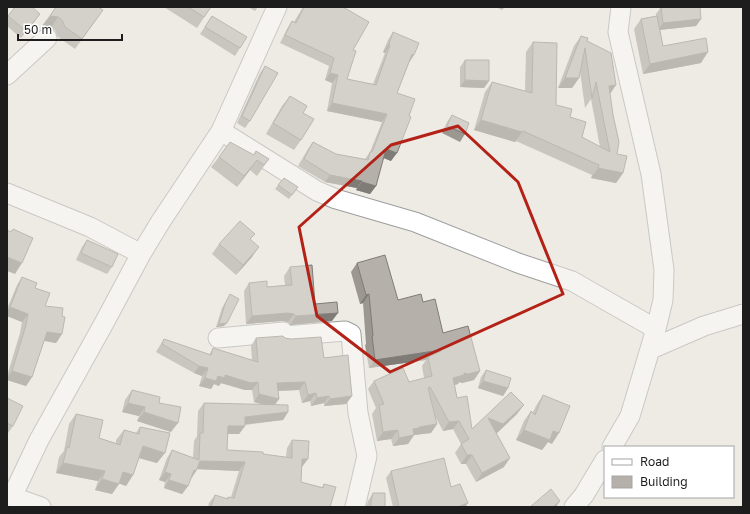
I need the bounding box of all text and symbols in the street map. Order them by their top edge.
scale bar [18,16,122,42]
text: 50 m [24,22,52,37]
legend [604,446,734,498]
text: Road [640,454,669,469]
text: Building [640,474,688,489]

